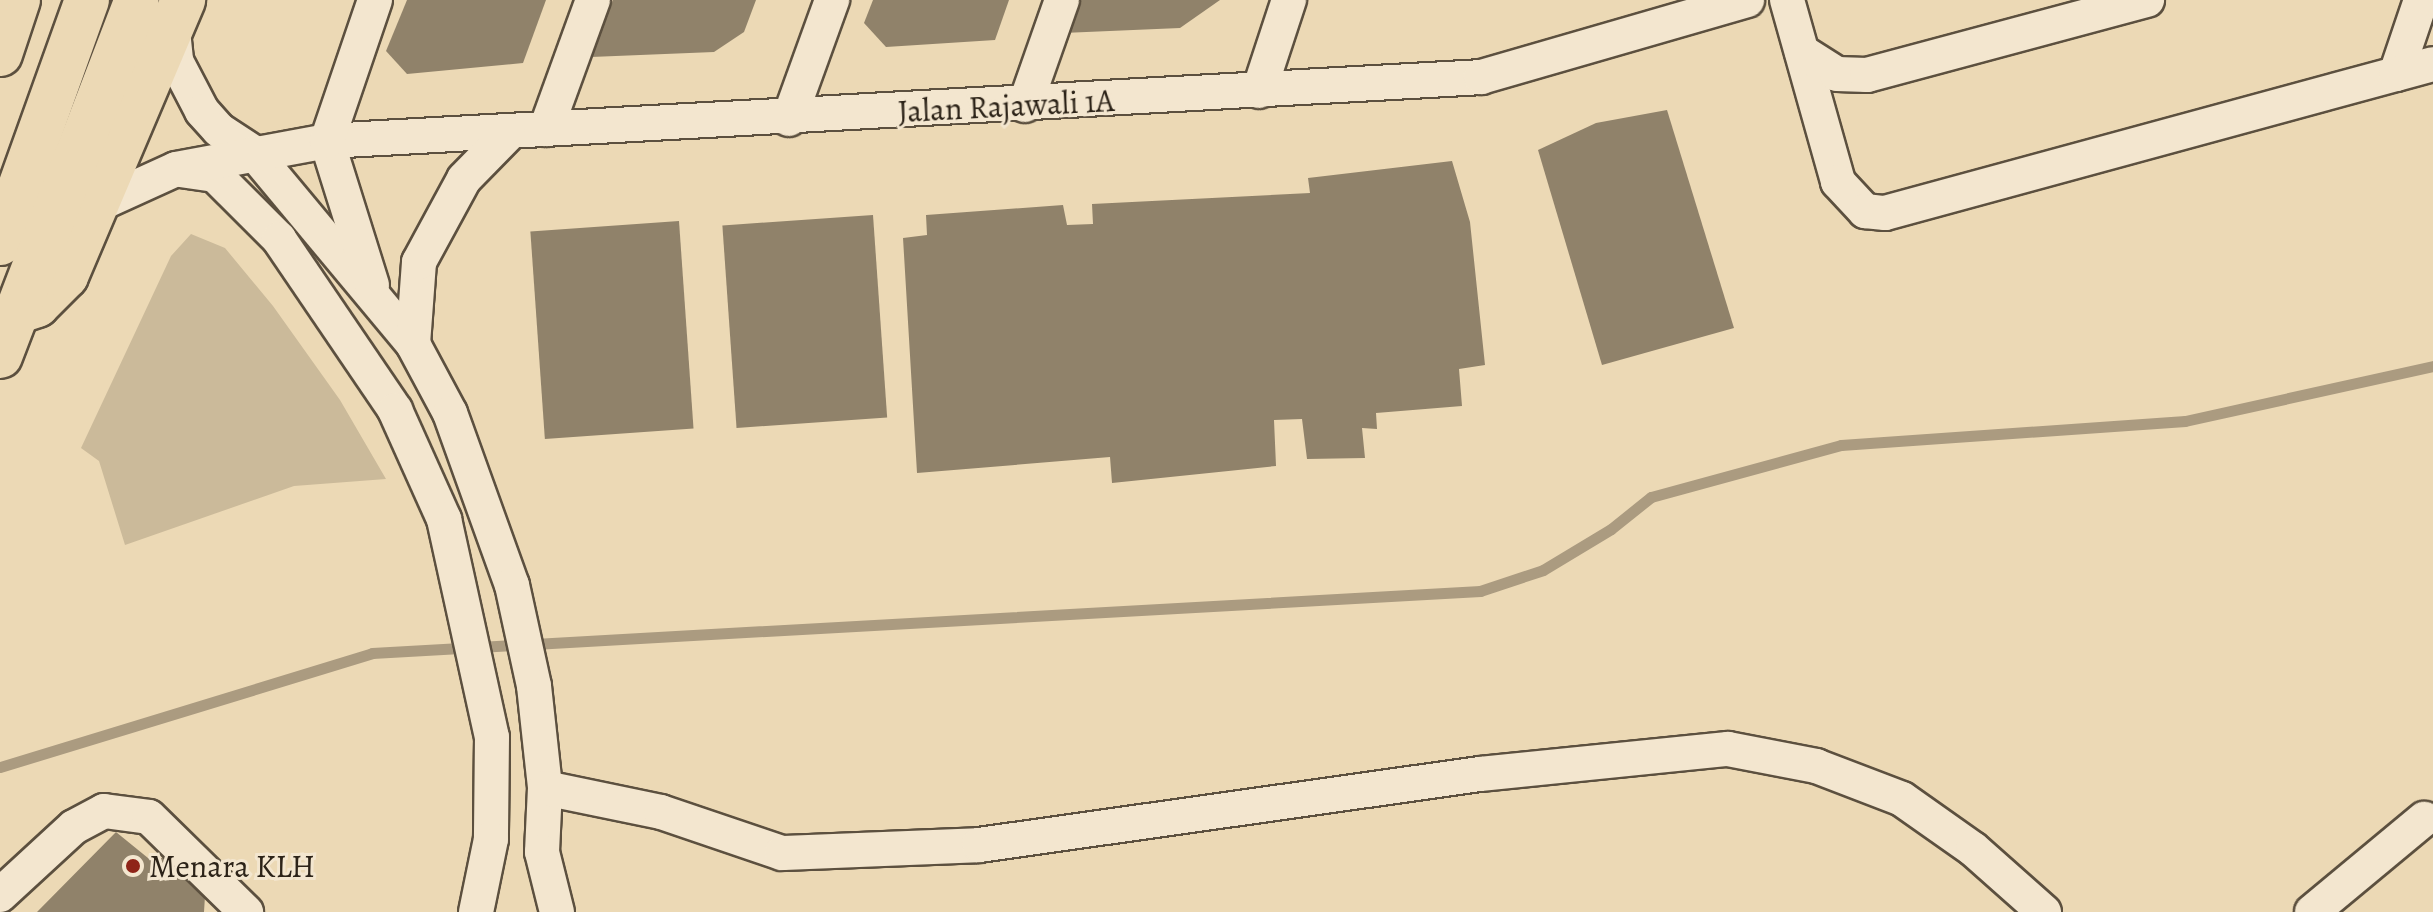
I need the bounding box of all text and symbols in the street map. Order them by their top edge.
street label: Jalan Rajawali 1A [897,81,1115,131]
place label: Menara KLH [149,847,315,885]
marker: Menara KLH [124,857,142,875]

